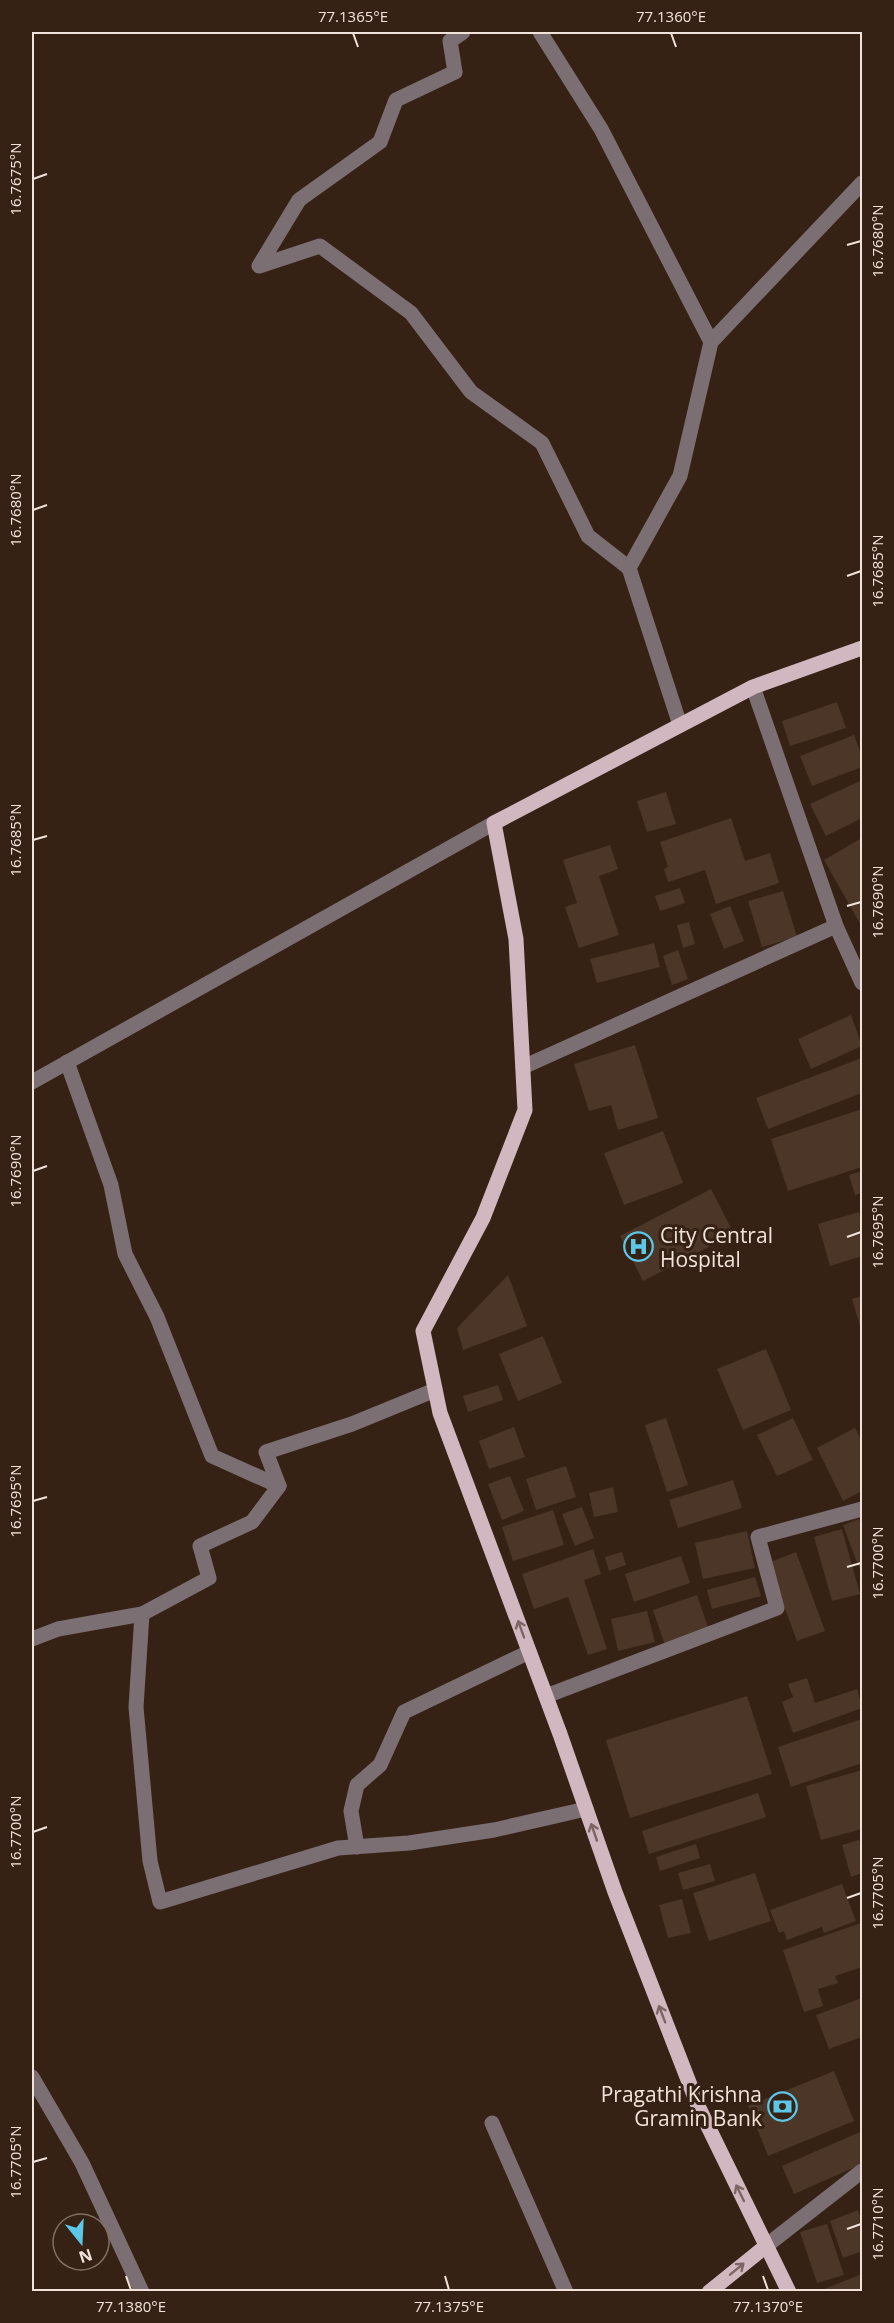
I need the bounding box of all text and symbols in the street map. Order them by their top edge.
text: 77.1365°E [318,6,388,26]
text: 77.1360°E [636,6,706,26]
text: 16.7675°N [5,142,25,216]
text: 16.7680°N [867,204,887,278]
text: 16.7680°N [5,473,25,547]
text: 16.7685°N [867,534,887,608]
text: 16.7685°N [5,803,25,877]
text: 16.7690°N [867,865,887,939]
text: 16.7690°N [5,1134,25,1208]
text: 16.7695°N [867,1195,887,1269]
place label: City Central Hospital [660,1221,773,1273]
hospital icon: City Central Hospital [623,1231,655,1263]
text: 16.7695°N [5,1464,25,1538]
text: 16.7700°N [867,1526,887,1600]
one-way arrow [514,1620,525,1638]
text: 16.7700°N [5,1795,25,1869]
one-way arrow [588,1823,599,1842]
text: 16.7705°N [867,1856,887,1930]
one-way arrow [656,2006,667,2024]
place label: Pragathi Krishna Gramin Bank [601,2080,762,2132]
bank icon: Pragathi Krishna Gramin Bank [767,2090,799,2122]
text: 16.7705°N [5,2125,25,2199]
one-way arrow [734,2185,745,2203]
text: 16.7710°N [867,2187,887,2261]
north arrow [51,2212,111,2272]
text: N [76,2244,95,2269]
one-way arrow [729,2262,745,2275]
text: 77.1380°E [96,2296,166,2316]
text: 77.1375°E [414,2296,484,2316]
text: 77.1370°E [733,2296,803,2316]

